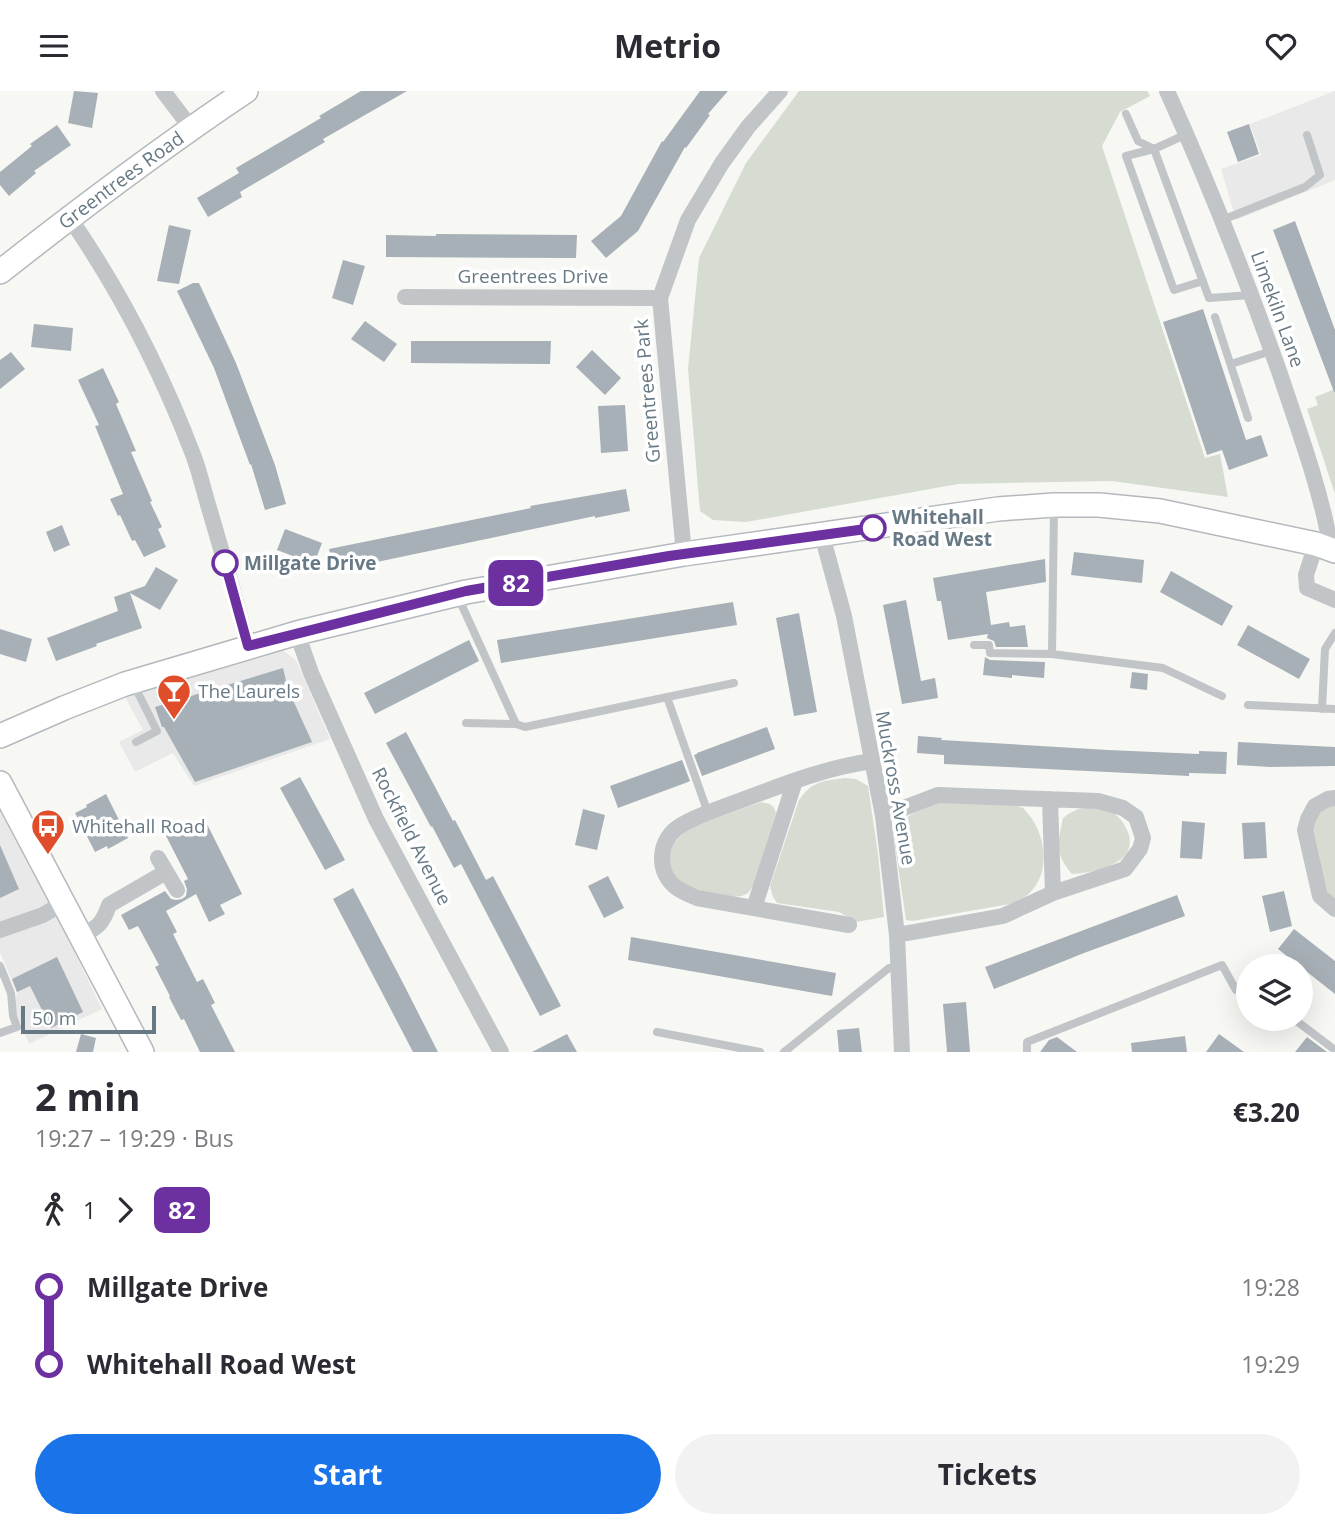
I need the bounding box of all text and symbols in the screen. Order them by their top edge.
text: Metrio [614,24,721,67]
icon: menu [35,27,73,65]
icon: heart [1262,27,1300,65]
street label: Greentrees Road [53,125,189,235]
street label: Limekiln Lane [1245,247,1311,371]
street label: Greentrees Drive [458,263,608,289]
street label: Greentrees Park [628,318,666,464]
place label: Whitehall Road West [892,504,992,552]
marker: Whitehall Road West [860,515,886,541]
marker: Millgate Drive [212,550,238,576]
place label: Millgate Drive [244,550,376,576]
line badge: 82 [484,560,548,606]
text: 82 [502,566,530,599]
bar icon: The Laurels [155,672,193,721]
place label: The Laurels [198,678,300,704]
street label: Muckross Avenue [870,709,922,867]
street label: Rockfield Avenue [366,763,458,909]
bus stop icon: Whitehall Road [29,807,67,856]
place label: Whitehall Road [72,813,206,839]
map controls [1236,954,1313,1031]
button: layers [1236,954,1313,1031]
scale bar [21,1003,156,1035]
text: 50 m [32,1005,76,1031]
text: 2 min [35,1070,140,1122]
text: €3.20 [1233,1094,1300,1130]
text: 19:27 – 19:29 · Bus [35,1122,234,1154]
icon: walk [35,1191,73,1229]
icon: forward [106,1191,144,1229]
text: 82 [168,1193,196,1226]
text: 1 [83,1194,96,1226]
text: Millgate Drive [87,1269,268,1305]
text: 19:28 [1241,1271,1300,1303]
text: Whitehall Road West [87,1346,356,1382]
text: 19:29 [1241,1348,1300,1380]
button: Start [35,1434,661,1514]
button: Tickets [675,1434,1300,1514]

